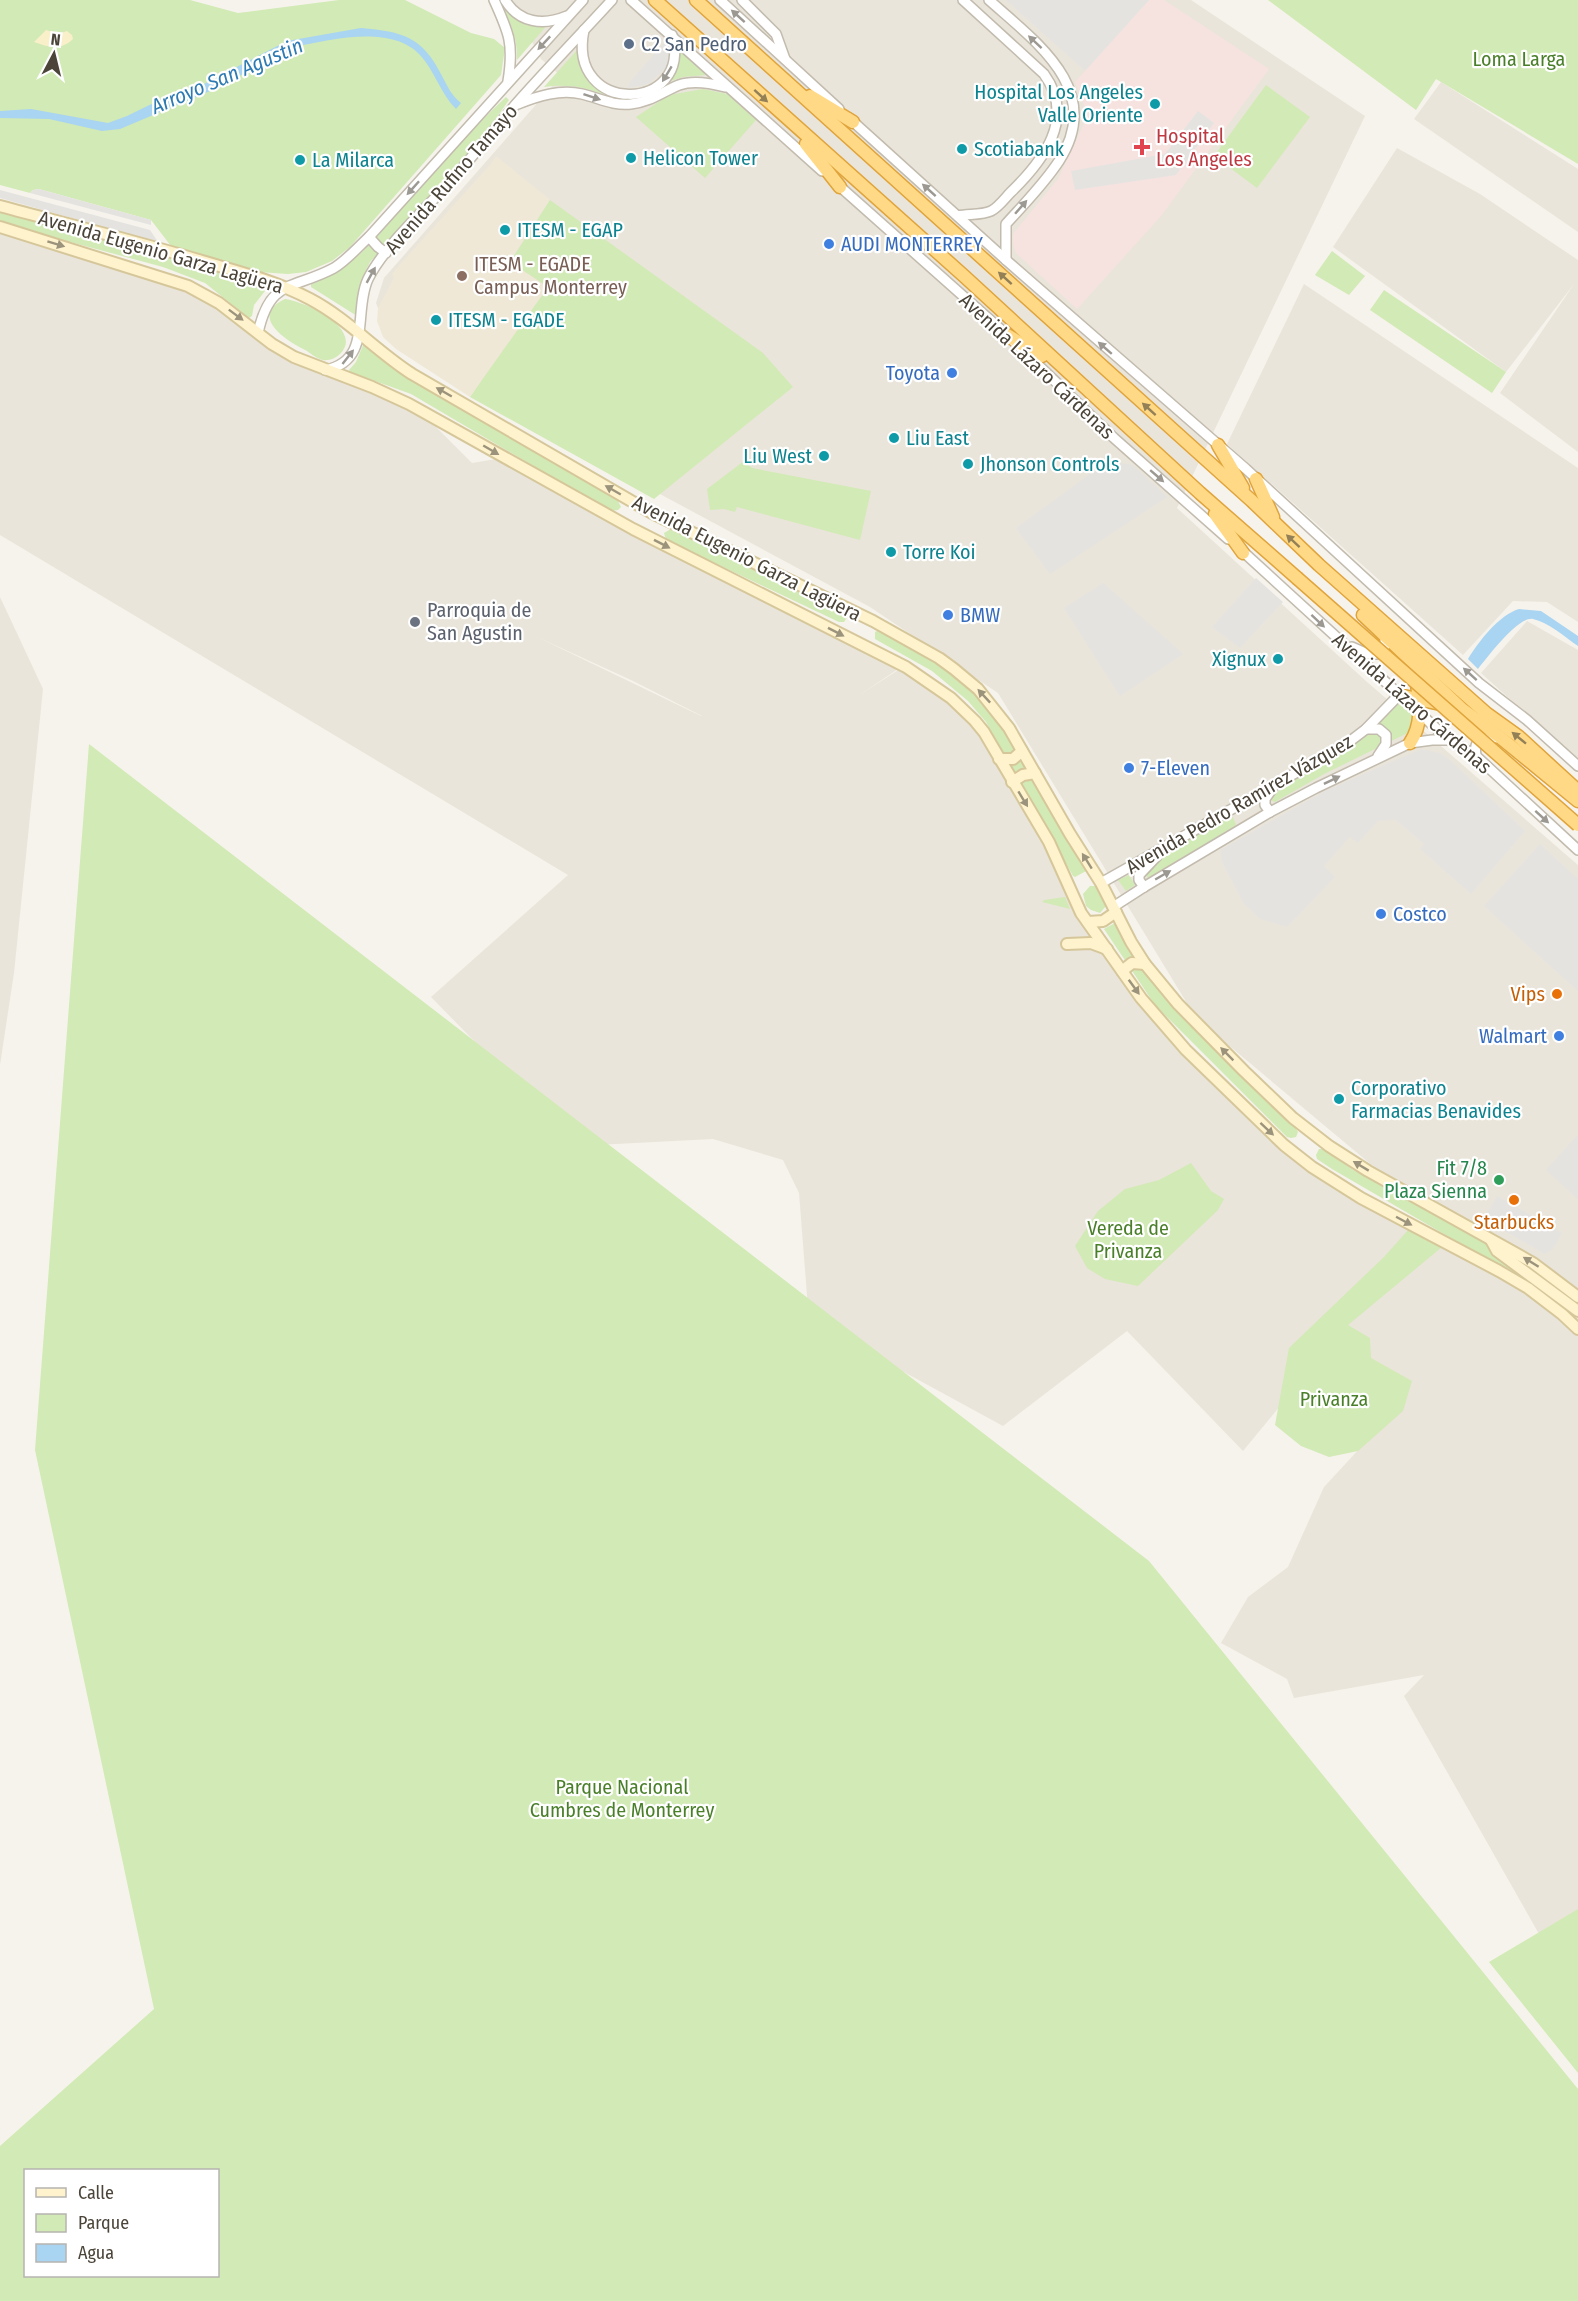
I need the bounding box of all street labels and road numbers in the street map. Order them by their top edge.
street label: Avenida Rufino Tamayo [380,99,522,259]
street label: Avenida Eugenio Garza Lagüera [36,206,286,298]
street label: Avenida Lázaro Cárdenas [955,288,1119,444]
street label: Avenida Eugenio Garza Lagüera [629,490,865,626]
street label: Avenida Lázaro Cárdenas [1327,627,1497,779]
street label: Avenida Pedro Ramírez Vázquez [1121,729,1357,879]

